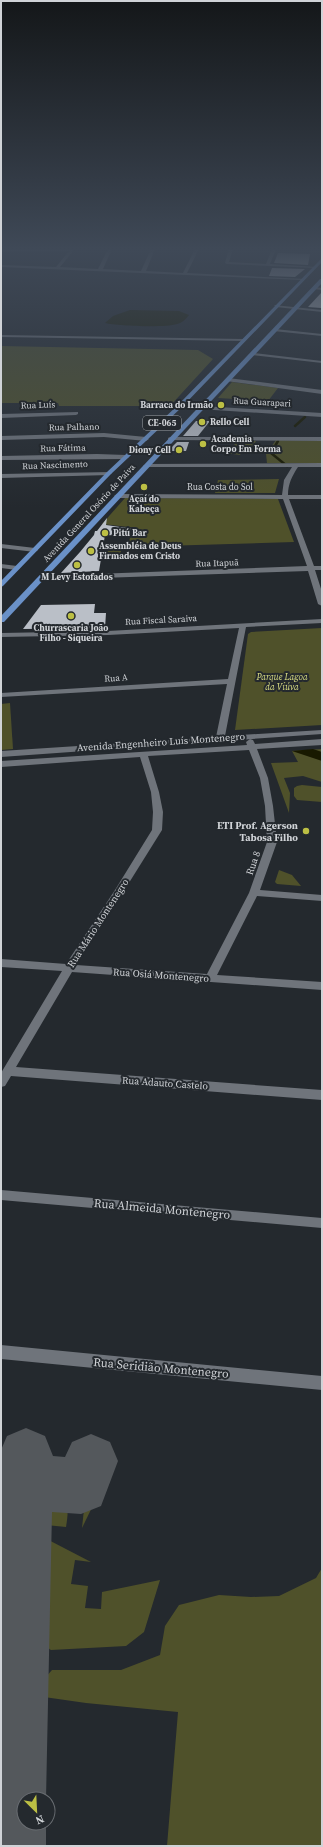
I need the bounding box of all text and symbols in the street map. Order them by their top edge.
street label: Rua Guarapari [233,394,292,410]
street label: Rua Luís [20,398,56,412]
place label: Barraca do Irmão [140,399,213,411]
marker: Barraca do Irmão [216,400,226,410]
road number: CE-065 [143,416,181,430]
place label: Rello Cell [210,416,249,428]
marker: Rello Cell [197,417,207,427]
street label: Rua Palhano [49,421,99,433]
place label: Academia Corpo Em Forma [211,433,281,455]
marker: Academia Corpo Em Forma [198,439,208,449]
street label: Rua Fátima [40,442,86,454]
place label: Diony Cell [129,444,171,456]
marker: Diony Cell [174,445,184,455]
street label: Rua Nascimento [22,458,88,472]
street label: Avenida General Osório de Paiva [40,461,138,565]
street label: Rua Costa do Sol [187,481,253,493]
marker: Açaí do Kabeça [139,482,149,492]
place label: Açaí do Kabeça [129,493,159,515]
place label: Pitú Bar [113,527,148,539]
marker: Pitú Bar [100,528,110,538]
place label: Assembléia de Deus Firmados em Cristo [99,540,181,562]
marker: Assembléia de Deus Firmados em Cristo [86,546,96,556]
street label: Rua Itapuã [195,556,239,570]
marker: M Levy Estofados [72,560,82,570]
place label: M Levy Estofados [41,571,113,583]
marker: Churrascaria João Filho - Siqueira [66,611,76,621]
street label: Rua Fiscal Saraiva [125,612,198,628]
place label: Churrascaria João Filho - Siqueira [34,622,108,644]
street label: Rua A [104,671,128,685]
park label: Parque Lagoa da Viúva [255,671,308,693]
street label: Avenida Engenheiro Luís Montenegro [77,730,246,754]
place label: ETI Prof. Agerson Tabosa Filho [217,819,298,844]
marker: ETI Prof. Agerson Tabosa Filho [301,826,311,836]
street label: Rua 8 [243,849,263,877]
street label: Rua Mário Montenegro [64,876,132,970]
street label: Rua Osiá Montenegro [113,965,210,985]
street label: Rua Adauto Castelo [122,1074,209,1093]
street label: Rua Almeida Montenegro [93,1195,231,1223]
street label: Rua Seridião Montenegro [93,1354,230,1382]
north arrow [16,1791,56,1831]
text: N [33,1811,47,1828]

